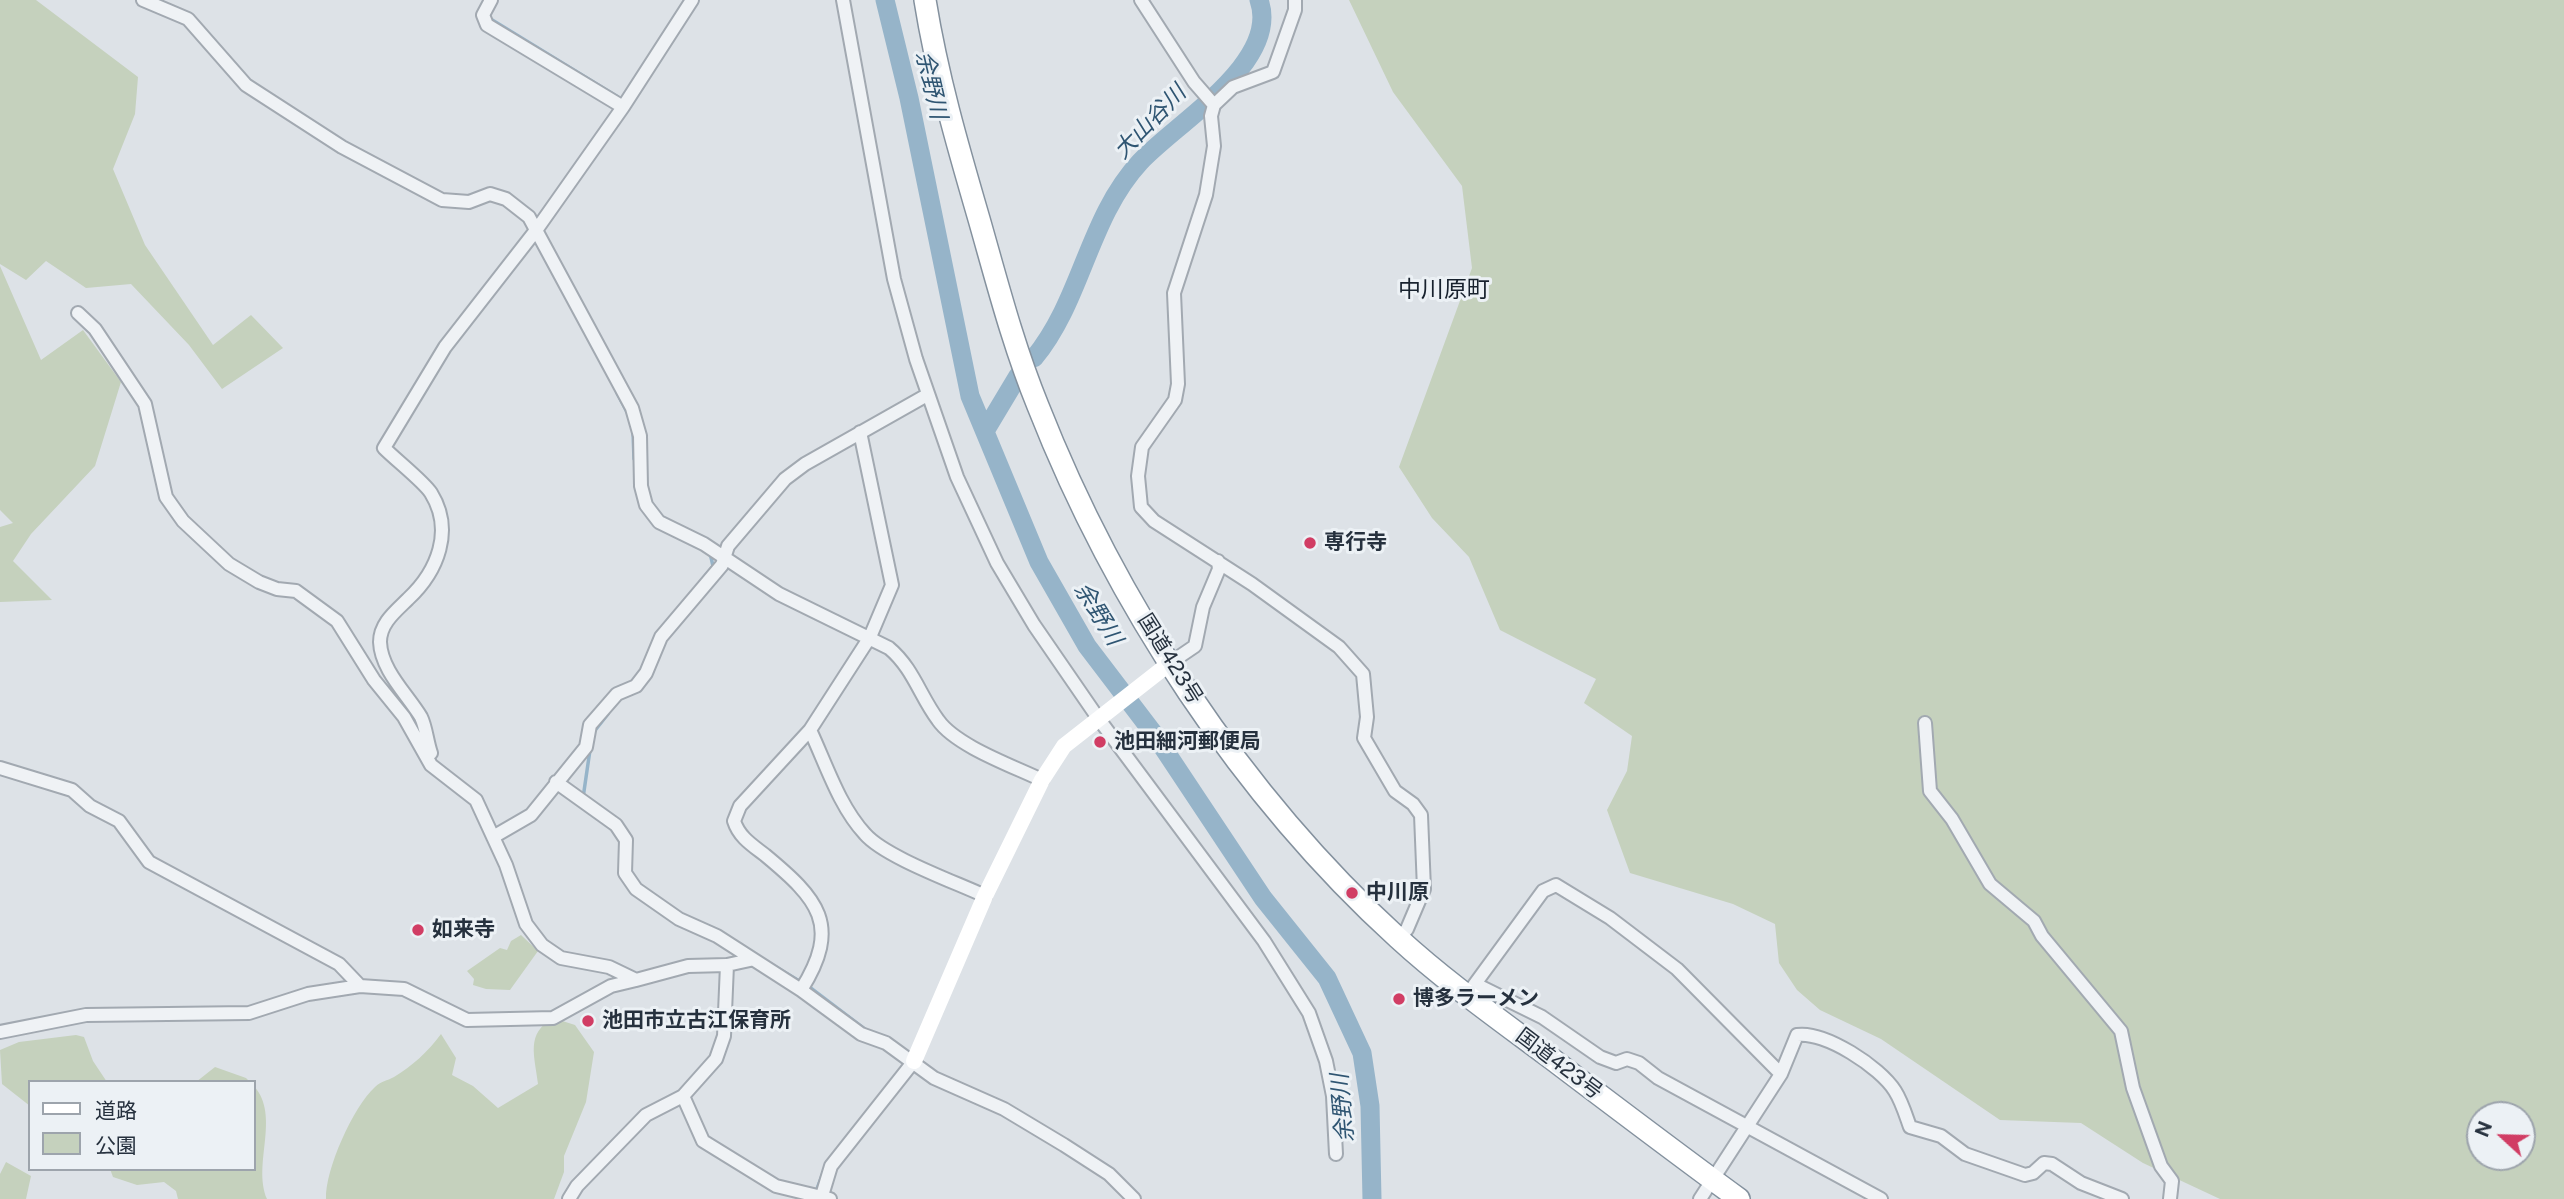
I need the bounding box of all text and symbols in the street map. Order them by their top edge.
water label: 余野川 [910,48,952,122]
water label: 大山谷川 [1108,79,1192,165]
district label: 中川原町 [1398,276,1490,304]
place label: 専行寺 [1324,530,1387,556]
marker: 専行寺 [1302,535,1318,551]
water label: 余野川 [1068,577,1128,651]
street label: 国道423号 [1132,609,1208,709]
place label: 池田細河郵便局 [1114,729,1261,755]
marker: 池田細河郵便局 [1092,734,1108,750]
place label: 中川原 [1366,880,1429,906]
marker: 中川原 [1344,885,1360,901]
place label: 如来寺 [432,917,495,943]
marker: 如来寺 [410,922,426,938]
place label: 博多ラーメン [1413,986,1539,1012]
marker: 博多ラーメン [1391,991,1407,1007]
place label: 池田市立古江保育所 [602,1008,791,1034]
marker: 池田市立古江保育所 [580,1013,596,1029]
street label: 国道423号 [1511,1023,1607,1105]
water label: 余野川 [1326,1072,1360,1144]
legend [28,1080,256,1171]
text: 道路 [95,1098,137,1123]
north arrow [2466,1101,2536,1171]
text: N [2470,1118,2496,1140]
text: 公園 [95,1133,137,1158]

